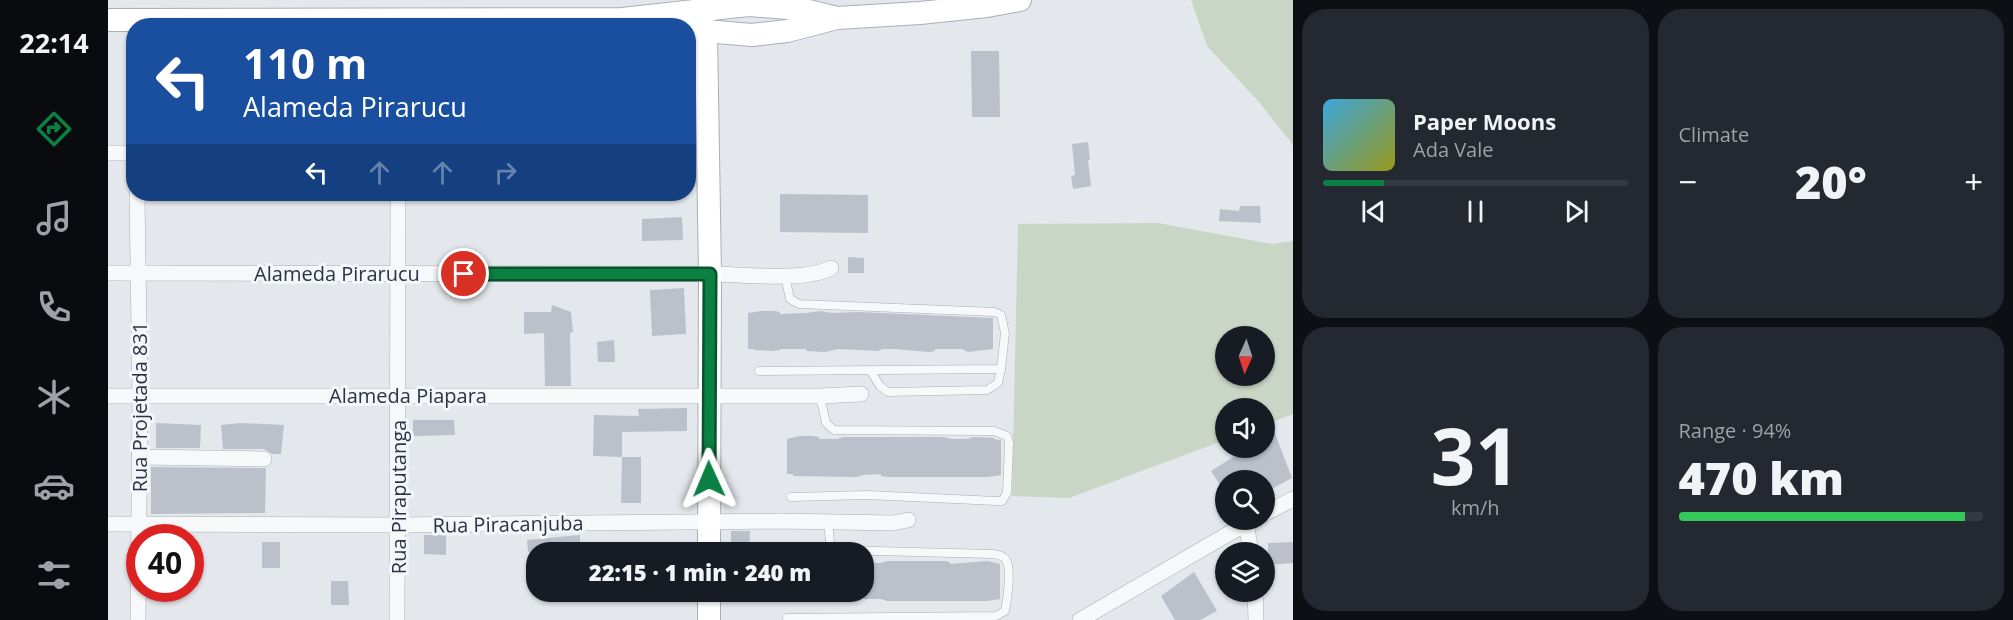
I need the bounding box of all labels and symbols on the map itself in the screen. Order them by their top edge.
pin [438,248,489,299]
street label: Alameda Pirarucu [254,260,420,287]
street label: Rua Projetada 831 [126,322,153,492]
north arrow [1215,326,1275,386]
street label: Alameda Piapara [329,382,487,409]
street label: Rua Piraputanga [385,420,412,574]
position arrow [677,447,741,511]
street label: Rua Piracanjuba [432,509,584,539]
speed limit sign: 40 [126,524,204,602]

